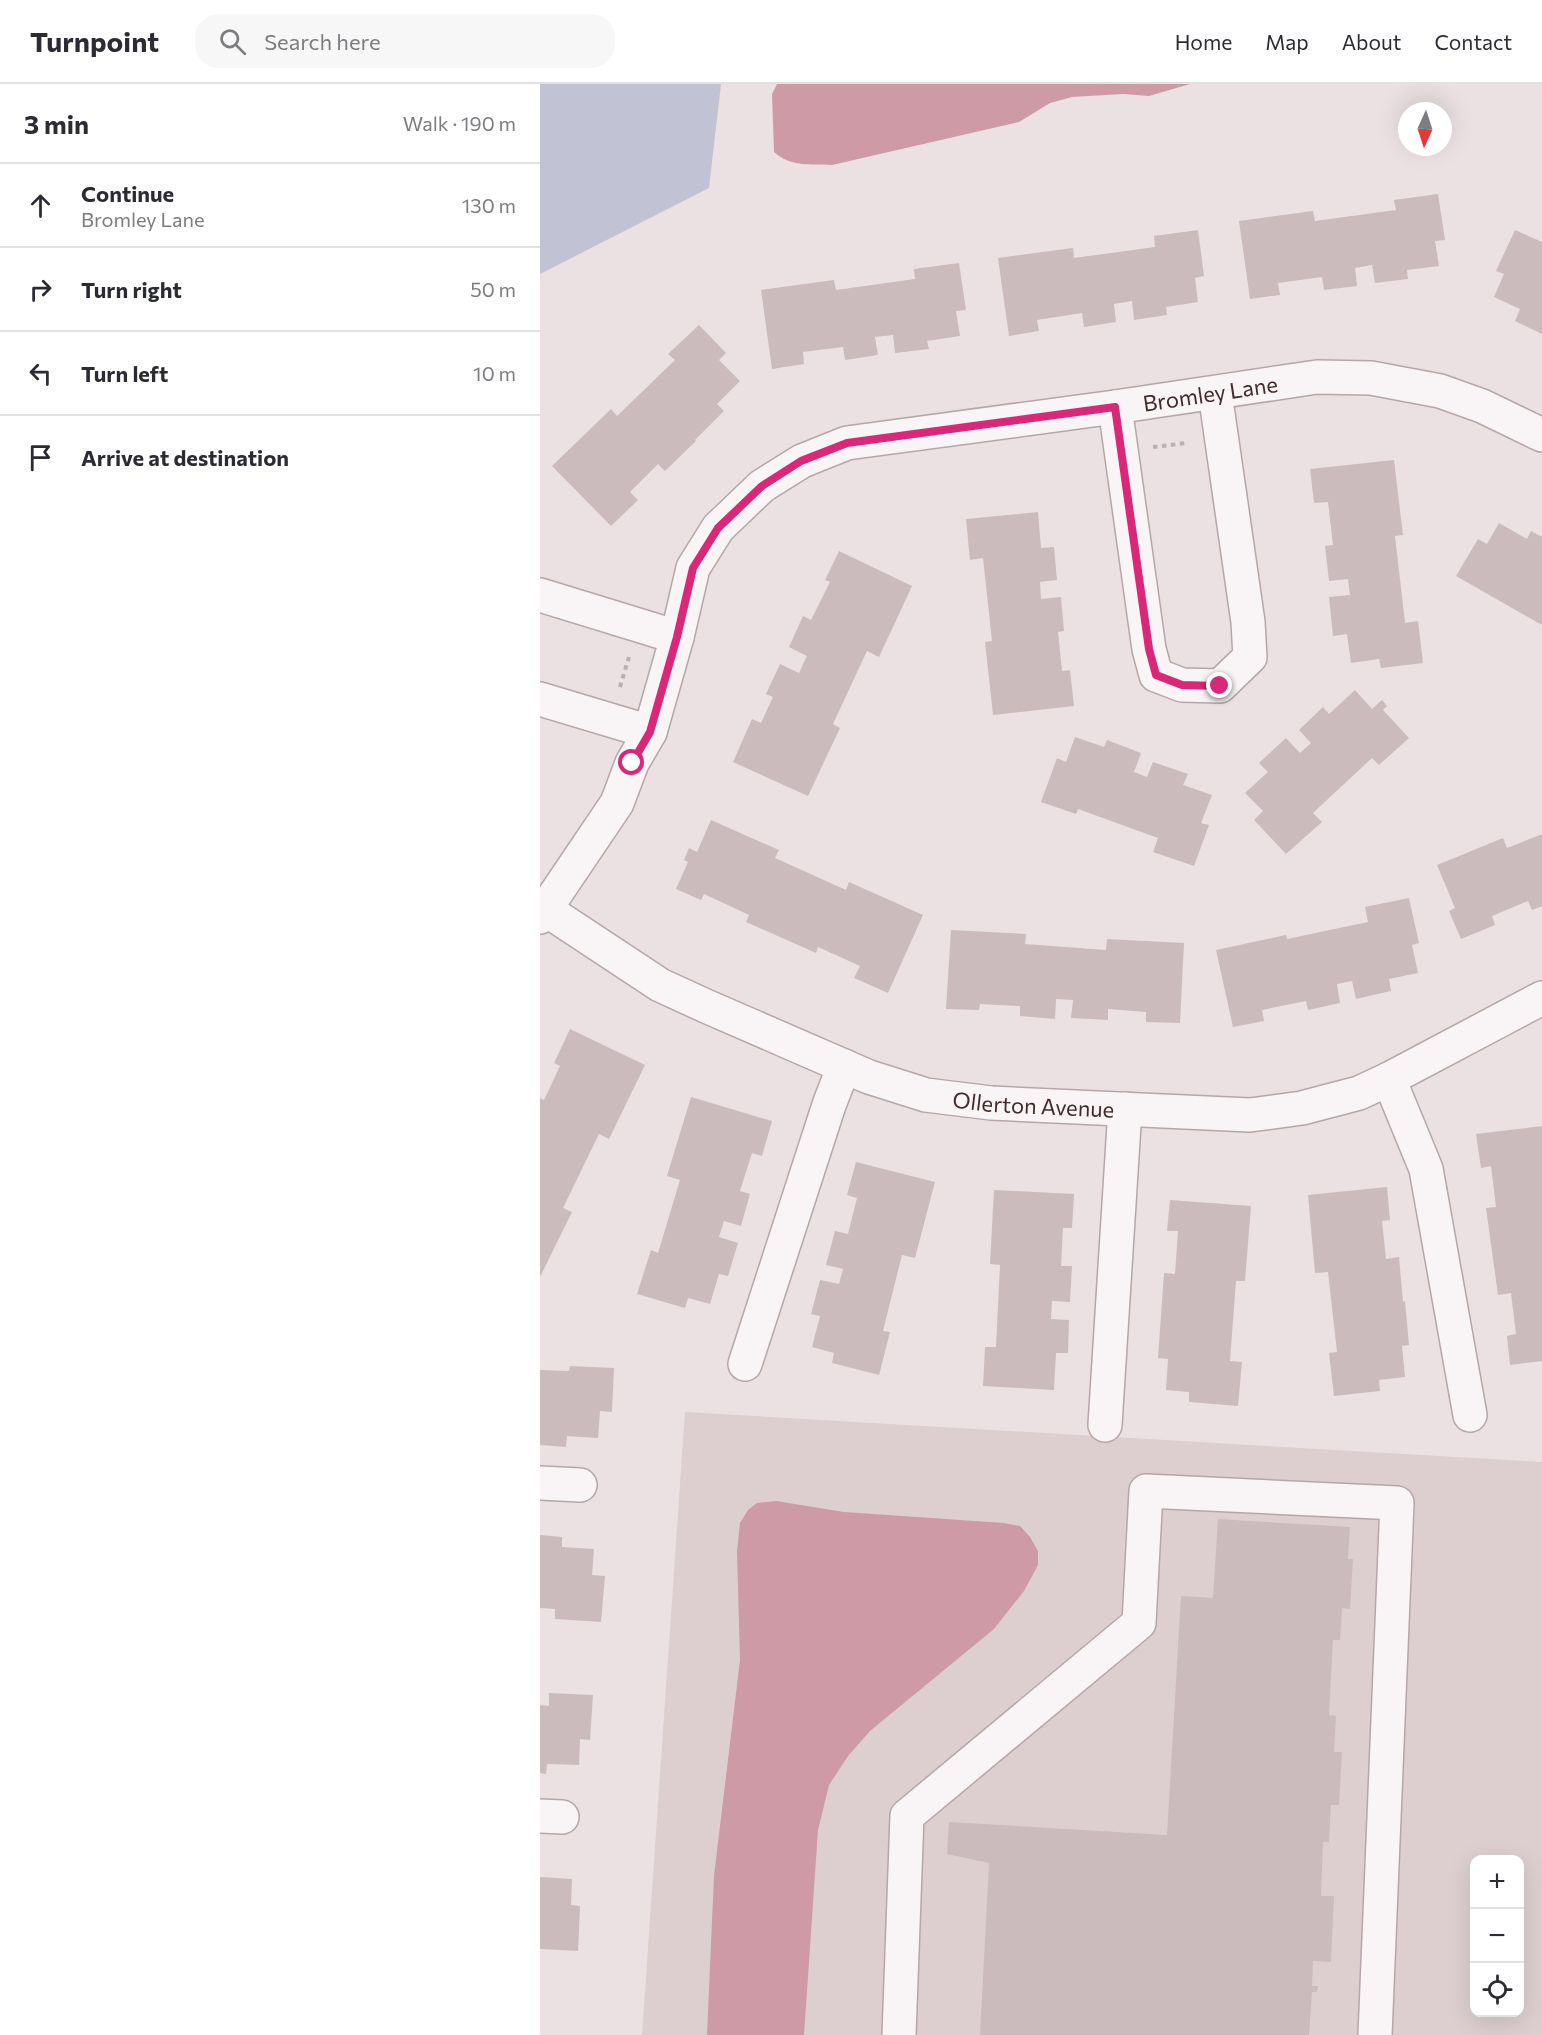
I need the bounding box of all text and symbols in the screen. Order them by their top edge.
search box [195,14,615,68]
text: Turnpoint [30,24,159,58]
icon: search [216,25,249,58]
text: Search here [264,28,381,55]
text: Home [1175,29,1232,54]
text: Map [1265,29,1309,54]
text: About [1342,29,1401,54]
text: Contact [1434,29,1512,54]
north arrow [1398,102,1452,156]
text: 3 min [24,108,89,139]
text: Walk · 190 m [403,111,516,135]
text: Continue [81,180,174,207]
icon: ahead [24,189,57,222]
text: 130 m [462,193,516,217]
text: Bromley Lane [81,207,204,231]
icon: right [24,273,57,306]
text: Turn right [81,276,182,303]
text: 50 m [470,277,516,301]
icon: left [24,357,57,390]
text: Turn left [81,360,168,387]
text: 10 m [473,361,516,385]
street label: Bromley Lane [1141,370,1279,416]
icon: arrive [24,441,57,474]
text: Arrive at destination [81,444,289,471]
route end [1206,672,1232,698]
route start [618,749,644,775]
street label: Ollerton Avenue [951,1085,1115,1122]
map controls [1470,1855,1524,2017]
button: + [1470,1855,1524,1909]
button: − [1470,1909,1524,1963]
button: locate [1470,1963,1524,2017]

